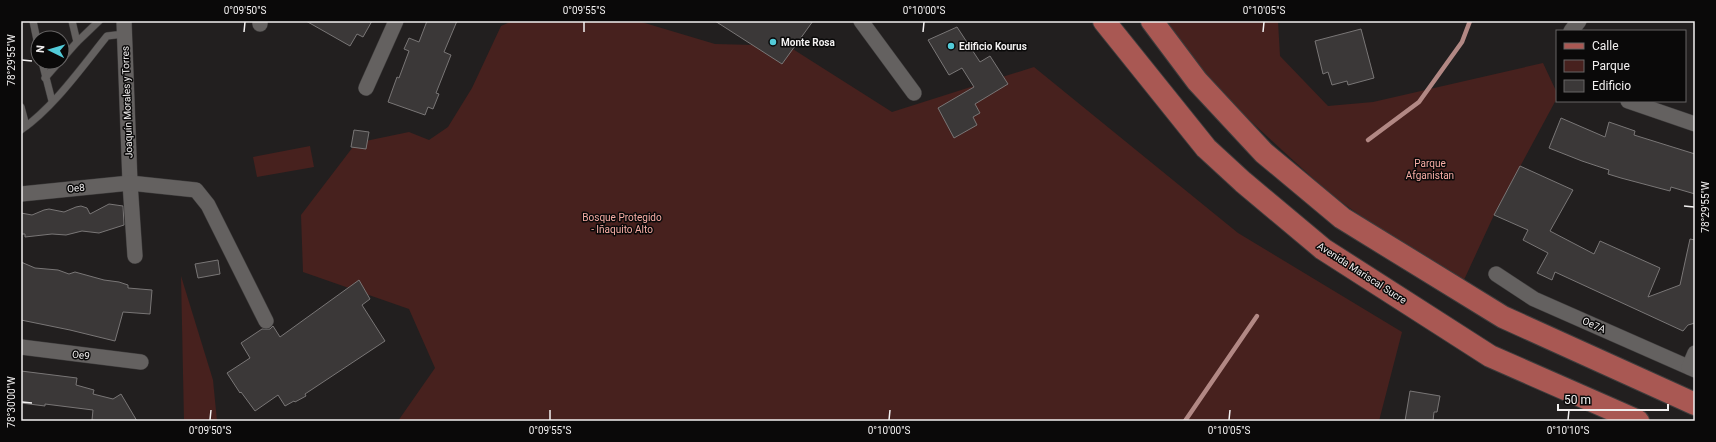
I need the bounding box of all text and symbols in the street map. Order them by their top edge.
text: 0°09'50"S [224,5,266,16]
text: 0°09'55"S [563,5,605,16]
text: 0°10'00"S [903,5,945,16]
text: 0°10'05"S [1243,5,1285,16]
north arrow [30,30,70,70]
legend [1556,30,1686,102]
text: 78°29'55"W [6,34,17,86]
marker: Monte Rosa [768,37,778,47]
place label: Monte Rosa [781,37,835,48]
text: Calle [1592,39,1619,53]
marker: Edificio Kourus [946,41,956,51]
place label: Edificio Kourus [959,41,1027,52]
text: N [34,45,47,54]
street label: Joaquín Morales y Torres [120,46,134,158]
text: Parque [1592,59,1630,73]
text: Edificio [1592,79,1631,93]
park label: Parque Afganistan [1406,158,1454,181]
text: 78°29'55"W [1700,181,1711,233]
street label: Oe8 [67,182,86,194]
park label: Bosque Protegido - Iñaquito Alto [582,212,662,235]
street label: Avenida Mariscal Sucre [1315,240,1409,306]
street label: Oe7A [1581,315,1608,335]
street label: Oe9 [71,348,91,362]
text: 78°30'00"W [6,376,17,428]
scale bar [1558,386,1668,412]
text: 50 m [1564,393,1591,407]
text: 0°09'50"S [189,425,231,436]
text: 0°09'55"S [529,425,571,436]
text: 0°10'00"S [868,425,910,436]
text: 0°10'05"S [1208,425,1250,436]
text: 0°10'10"S [1547,425,1589,436]

